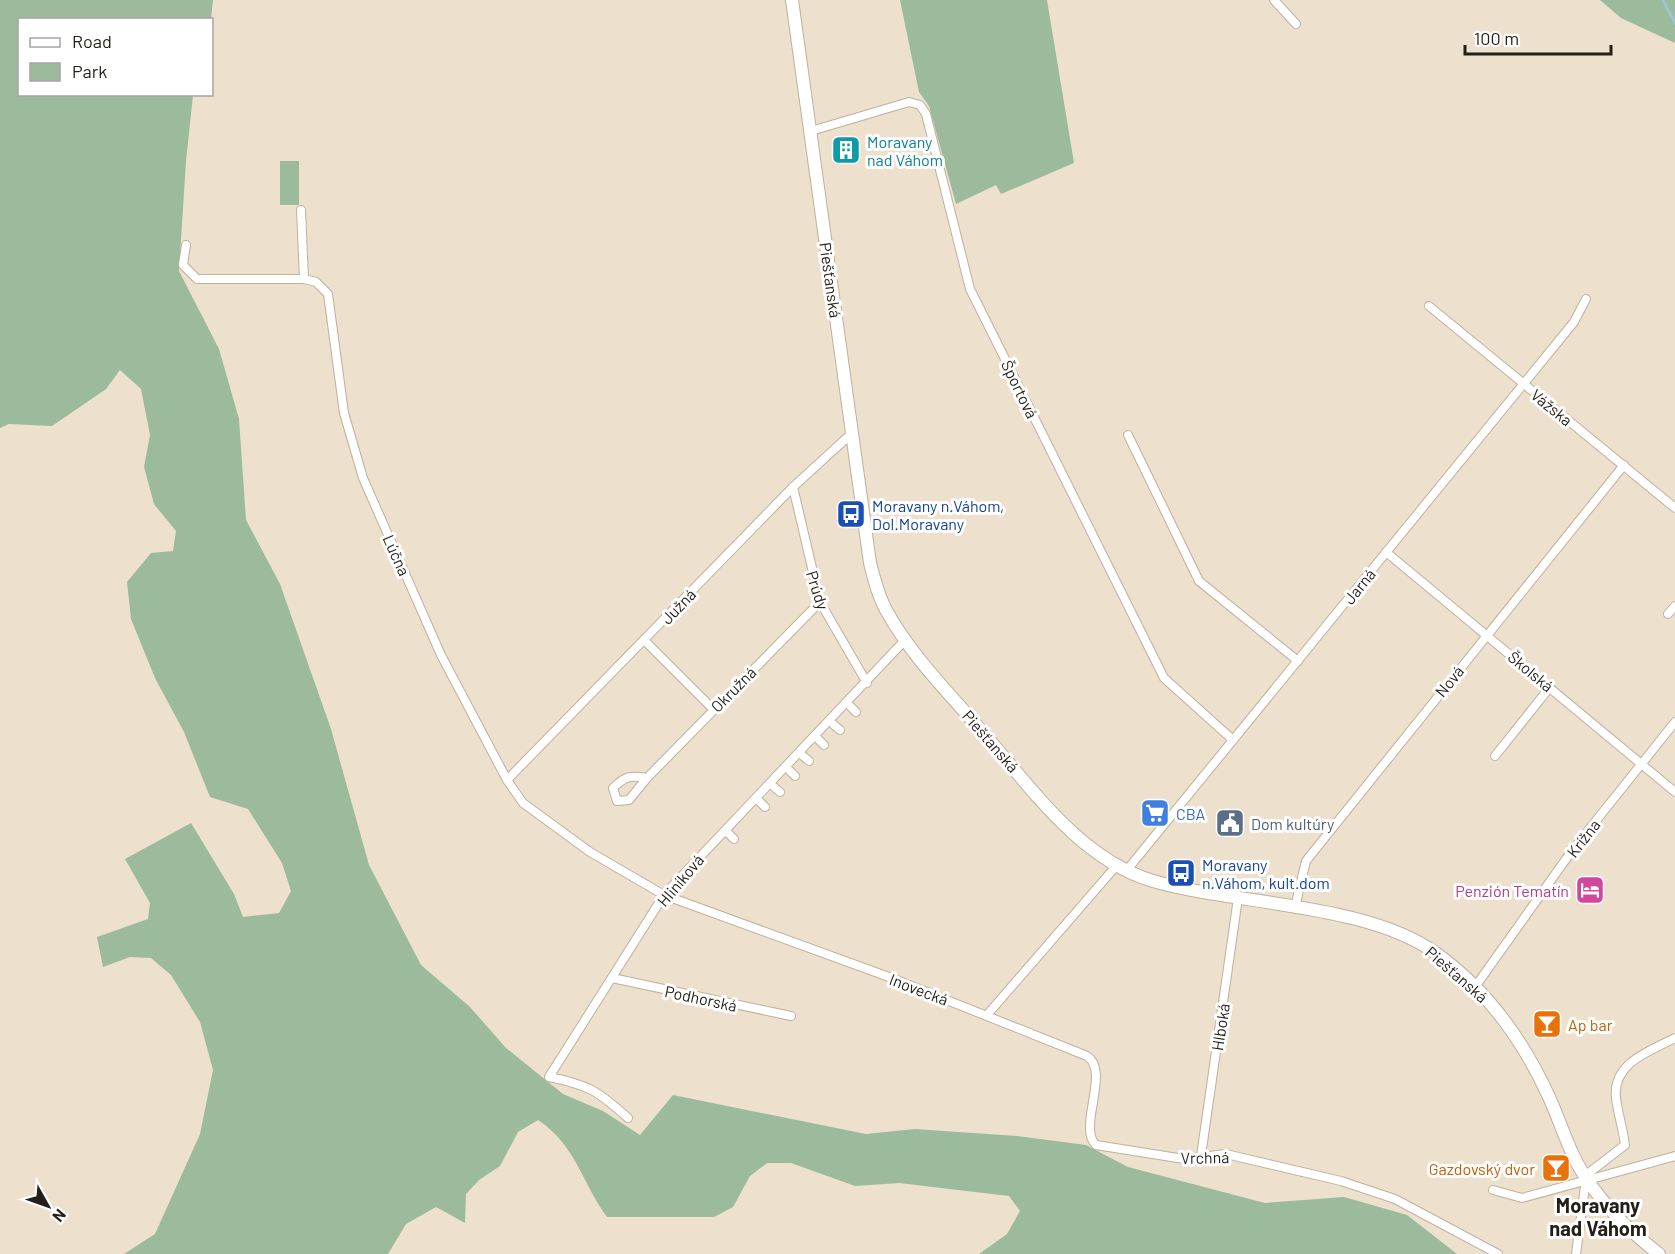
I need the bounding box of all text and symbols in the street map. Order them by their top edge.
legend [18,18,213,96]
scale bar [1465,18,1610,56]
text: 100 m [1474,27,1519,49]
text: Road [72,30,112,52]
text: Park [72,60,107,82]
place label: Moravany nad Váhom [867,132,943,169]
building icon: Moravany nad Váhom [830,134,862,166]
street label: Piešťanská [816,241,846,319]
street label: Športová [998,357,1042,421]
street label: Vážska [1527,385,1577,429]
place label: Moravany n.Váhom, Dol.Moravany [872,496,1004,533]
bus stop icon: Moravany n.Váhom, Dol.Moravany [835,498,867,530]
street label: Lúčna [380,532,414,578]
street label: Jarná [1339,564,1379,608]
street label: Prúdy [803,568,833,613]
street label: Južná [657,584,699,628]
street label: Školská [1505,647,1557,695]
street label: Nová [1431,661,1467,701]
street label: Okružná [706,662,760,716]
street label: Piešťanská [959,706,1023,776]
supermarket icon: CBA [1139,797,1171,829]
place label: CBA [1176,804,1205,823]
public building icon: Dom kultúry [1214,807,1246,839]
place label: Dom kultúry [1251,814,1335,833]
street label: Krížna [1562,815,1604,861]
street label: Hliníková [653,850,707,910]
place label: Moravany n.Váhom, kult.dom [1202,855,1330,892]
bus stop icon: Moravany n.Váhom, kult.dom [1165,857,1197,889]
hotel icon: Penzión Tematín [1574,874,1606,906]
place label: Penzión Tematín [1455,881,1569,900]
street label: Piešťanská [1422,942,1492,1006]
street label: Inovecká [887,969,951,1009]
street label: Podhorská [663,981,739,1015]
street label: Hlboká [1207,1002,1233,1052]
bar icon: Ap bar [1531,1008,1563,1040]
place label: Ap bar [1568,1015,1613,1034]
street label: Vrchná [1180,1147,1230,1167]
bar icon: Gazdovský dvor [1540,1152,1572,1184]
place label: Gazdovský dvor [1429,1159,1535,1178]
north arrow [18,1176,78,1236]
district label: Moravany nad Váhom [1549,1193,1647,1240]
text: N [49,1206,71,1226]

